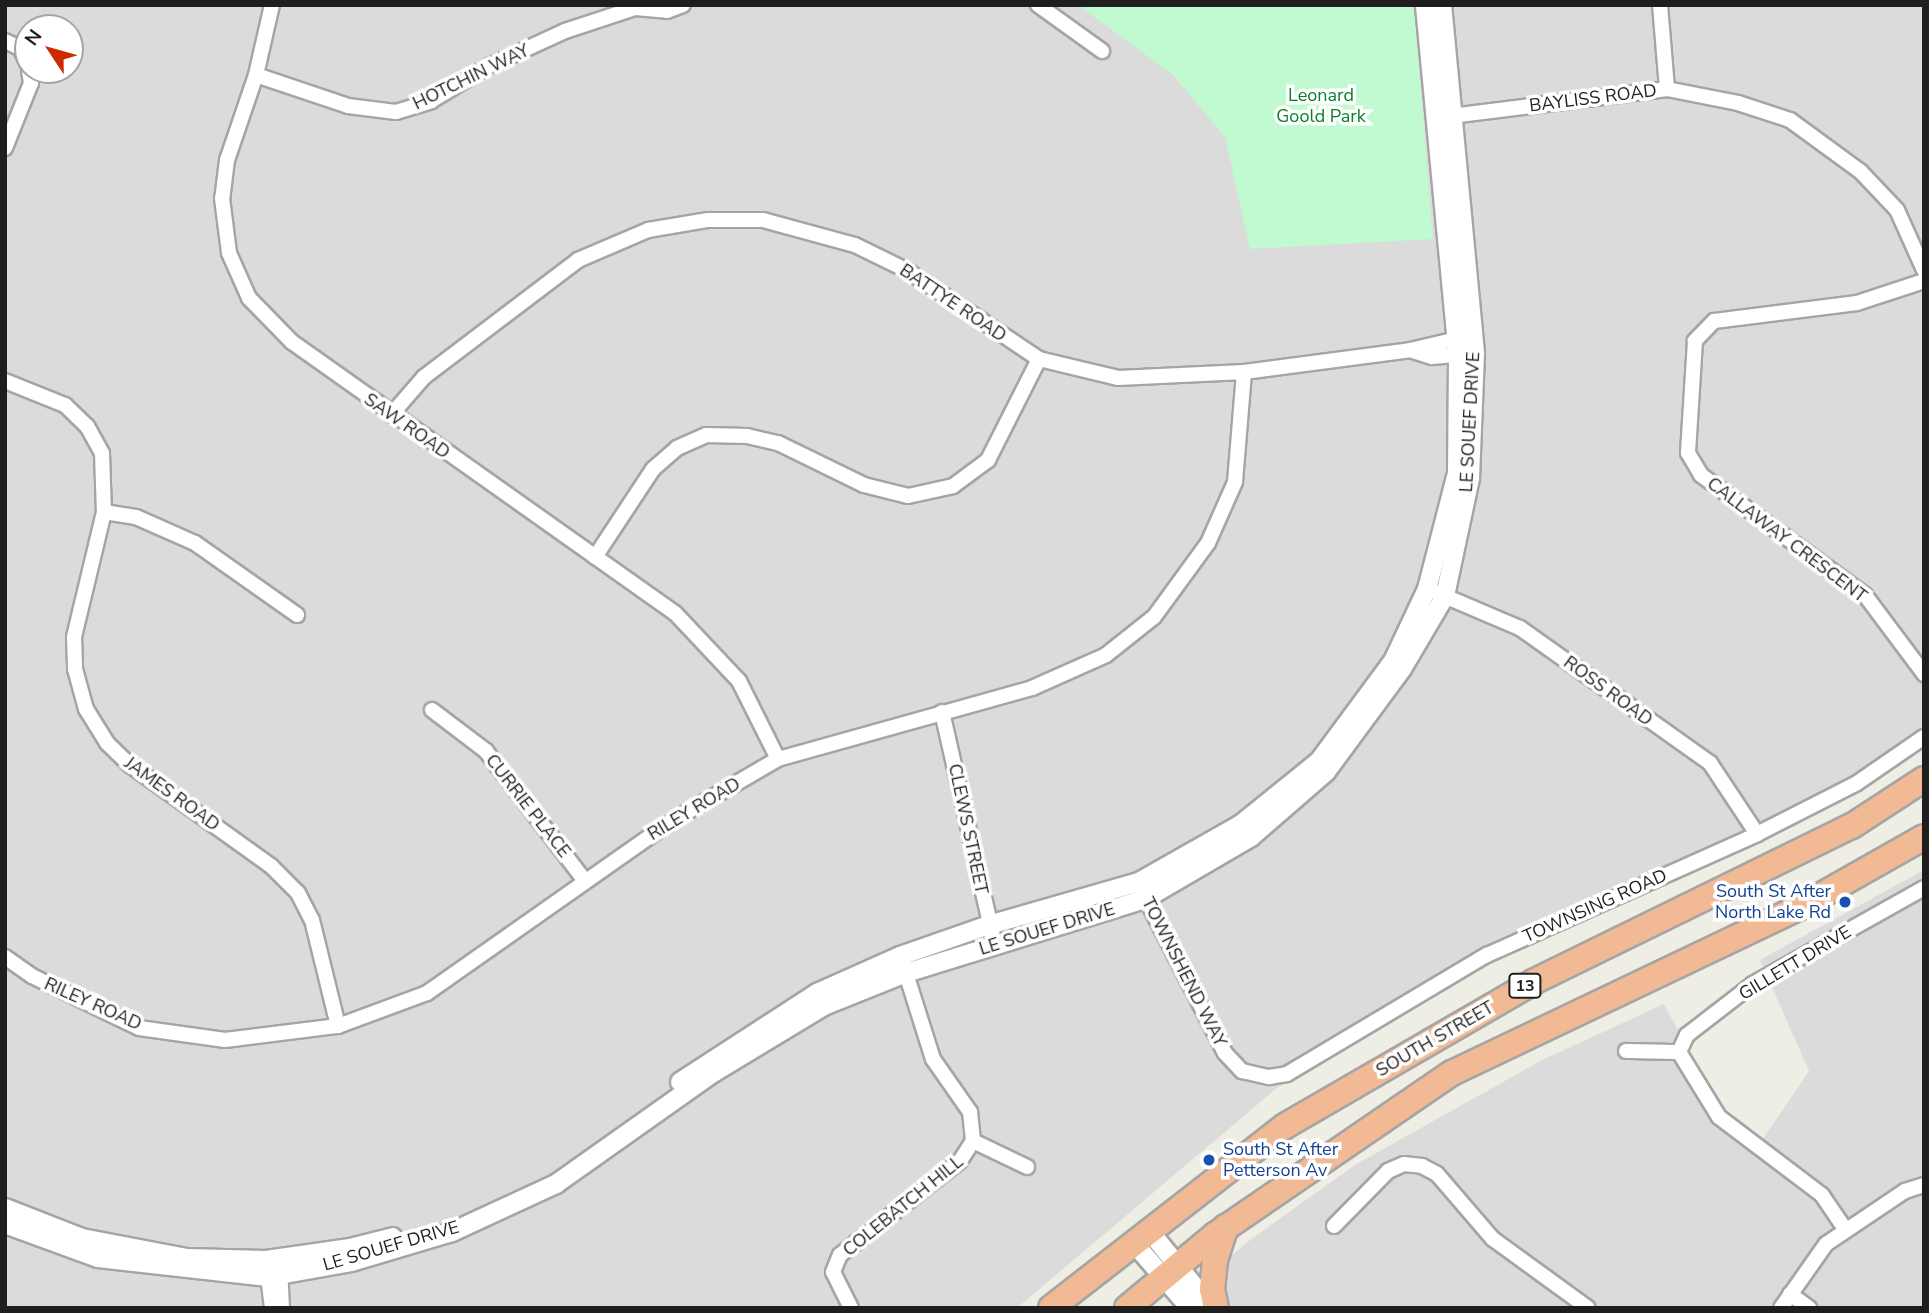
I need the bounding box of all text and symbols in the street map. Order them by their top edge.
north arrow [14,14,84,84]
text: N [19,24,48,51]
street label: HOTCHIN WAY [409,40,533,114]
street label: BAYLISS ROAD [1528,79,1658,117]
park label: Leonard Goold Park [1276,85,1366,128]
street label: BATTYE ROAD [896,259,1010,347]
street label: LE SOUEF DRIVE [1456,351,1484,493]
street label: SAW ROAD [360,389,454,463]
street label: CALLAWAY CRESCENT [1703,473,1871,607]
street label: ROSS ROAD [1559,652,1657,730]
street label: CURRIE PLACE [481,750,575,862]
street label: JAMES ROAD [120,752,224,836]
street label: CLEWS STREET [944,762,992,896]
street label: RILEY ROAD [644,773,744,845]
street label: TOWNSING ROAD [1520,865,1670,947]
place label: South St After North Lake Rd [1715,881,1831,924]
street label: TOWNSHEND WAY [1137,894,1231,1050]
marker: South St After North Lake Rd [1837,894,1853,910]
street label: LE SOUEF DRIVE [977,898,1117,960]
street label: GILLETT DRIVE [1735,921,1855,1005]
street label: RILEY ROAD [41,973,145,1035]
road number: 13 [1508,974,1542,998]
street label: SOUTH STREET [1372,997,1498,1081]
place label: South St After Petterson Av [1223,1139,1338,1182]
street label: COLEBATCH HILL [839,1151,967,1261]
marker: South St After Petterson Av [1201,1152,1217,1168]
street label: LE SOUEF DRIVE [320,1216,462,1276]

